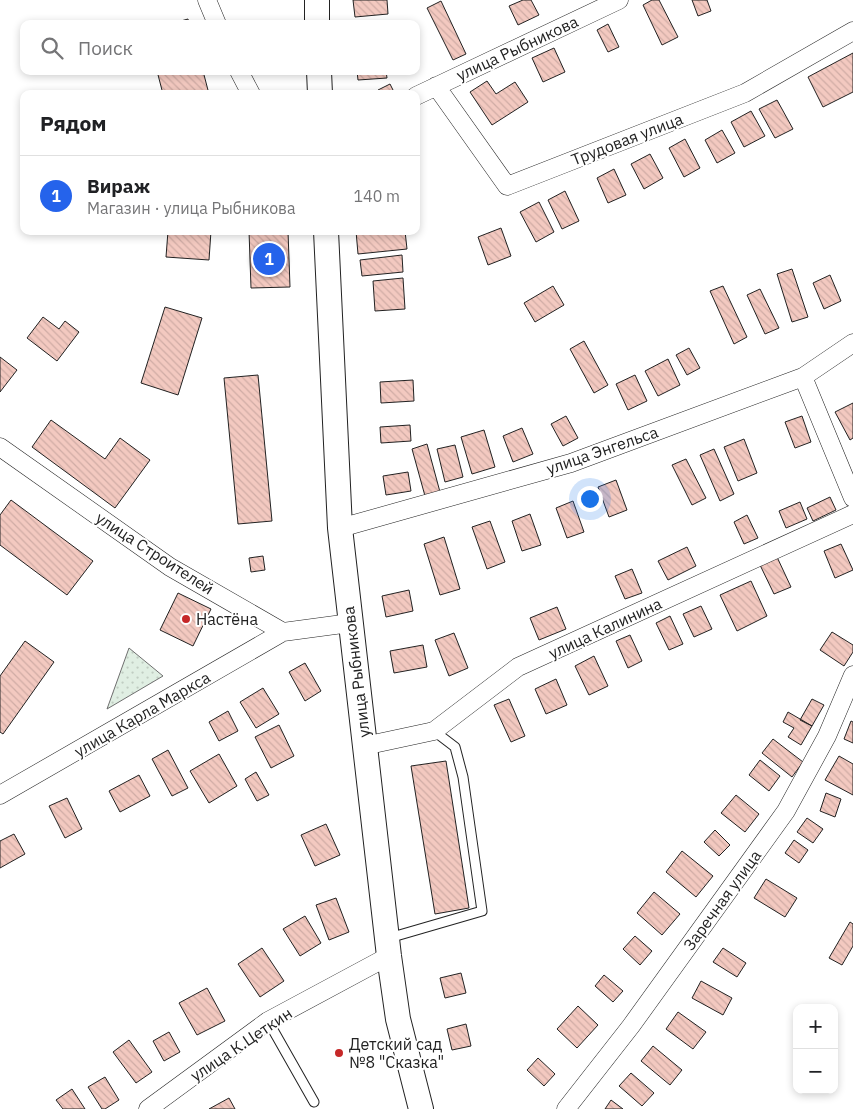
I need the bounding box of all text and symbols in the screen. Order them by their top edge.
street label: улица Рыбникова [453,11,582,85]
search box [20,20,420,75]
icon: search [38,34,66,62]
text: Поиск [78,36,133,60]
street label: Трудовая улица [568,108,686,169]
text: Рядом [40,109,107,137]
text: Вираж [87,174,150,198]
text: 1 [51,186,61,206]
text: 140 m [353,186,400,206]
text: Магазин · улица Рыбникова [87,198,296,218]
pin: 1 [253,240,285,278]
street label: улица Энгельса [543,421,661,479]
your location [577,486,603,512]
street label: улица Строителей [92,507,218,599]
street label: улица Калинина [545,593,665,663]
street label: улица Рыбникова [338,605,374,739]
place label: Настёна [196,609,259,629]
marker: Настёна [180,613,192,625]
street label: улица Карла Маркса [70,667,214,761]
street label: Заречная улица [679,845,765,954]
street label: улица К.Цеткин [186,1003,296,1085]
map controls [793,1004,838,1094]
button: + [793,1004,838,1049]
place label: Детский сад №8 "Сказка" [349,1034,444,1072]
marker: Детский сад №8 "Сказка" [333,1047,345,1059]
button: − [793,1049,838,1094]

